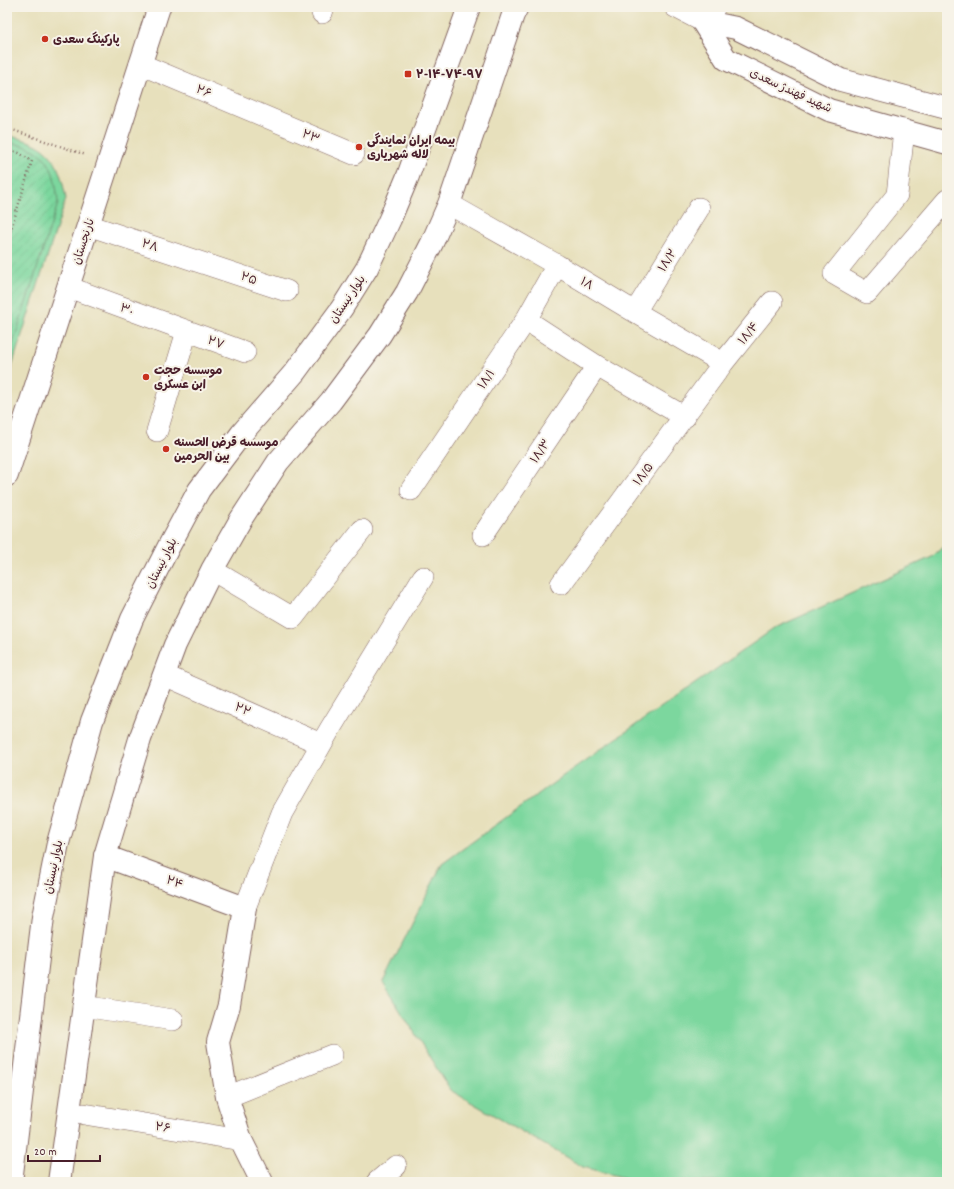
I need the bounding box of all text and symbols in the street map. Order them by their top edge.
place label: پارکینگ سعدی [53,31,120,49]
marker: پارکینگ سعدی [40,34,50,44]
street label: شهید فهندژ سعدی [747,65,834,118]
place label: ۲-۱۴-۷۴-۹۷ [416,67,483,84]
marker: ۲-۱۴-۷۴-۹۷ [403,69,413,79]
street label: ۲۶ [193,82,214,103]
street label: ۲۳ [299,126,322,149]
place label: بیمه ایران نمایندگی لاله شهریاری [367,132,455,164]
marker: بیمه ایران نمایندگی لاله شهریاری [354,142,364,152]
street label: نارنجستان [69,216,100,267]
street label: ۲۸ [139,236,160,257]
street label: ۱۸/۲ [655,246,682,276]
street label: ۲۵ [238,269,259,290]
street label: بلوار نیستان [326,272,371,327]
street label: ۱۸ [576,274,596,295]
street label: ۳۰ [117,300,136,321]
street label: ۱۸/۴ [735,319,764,349]
street label: ۲۷ [205,333,226,354]
place label: موسسه حجت ابن عسکری [154,363,222,394]
street label: ۱۸/۱ [474,367,500,393]
marker: موسسه حجت ابن عسکری [141,372,151,382]
place label: موسسه قرض الحسنه بین الحرمین [174,435,278,466]
street label: ۱۸/۳ [527,436,556,467]
marker: موسسه قرض الحسنه بین الحرمین [161,444,171,454]
street label: ۱۸/۵ [630,460,658,490]
street label: بلوار نیستان [142,535,182,592]
street label: ۲۲ [232,699,253,721]
street label: بلوار نیستان [40,839,68,896]
street label: ۲۴ [164,872,185,894]
street label: ۲۶ [154,1119,172,1138]
scale bar [28,1137,100,1163]
text: 20 m [34,1144,57,1161]

